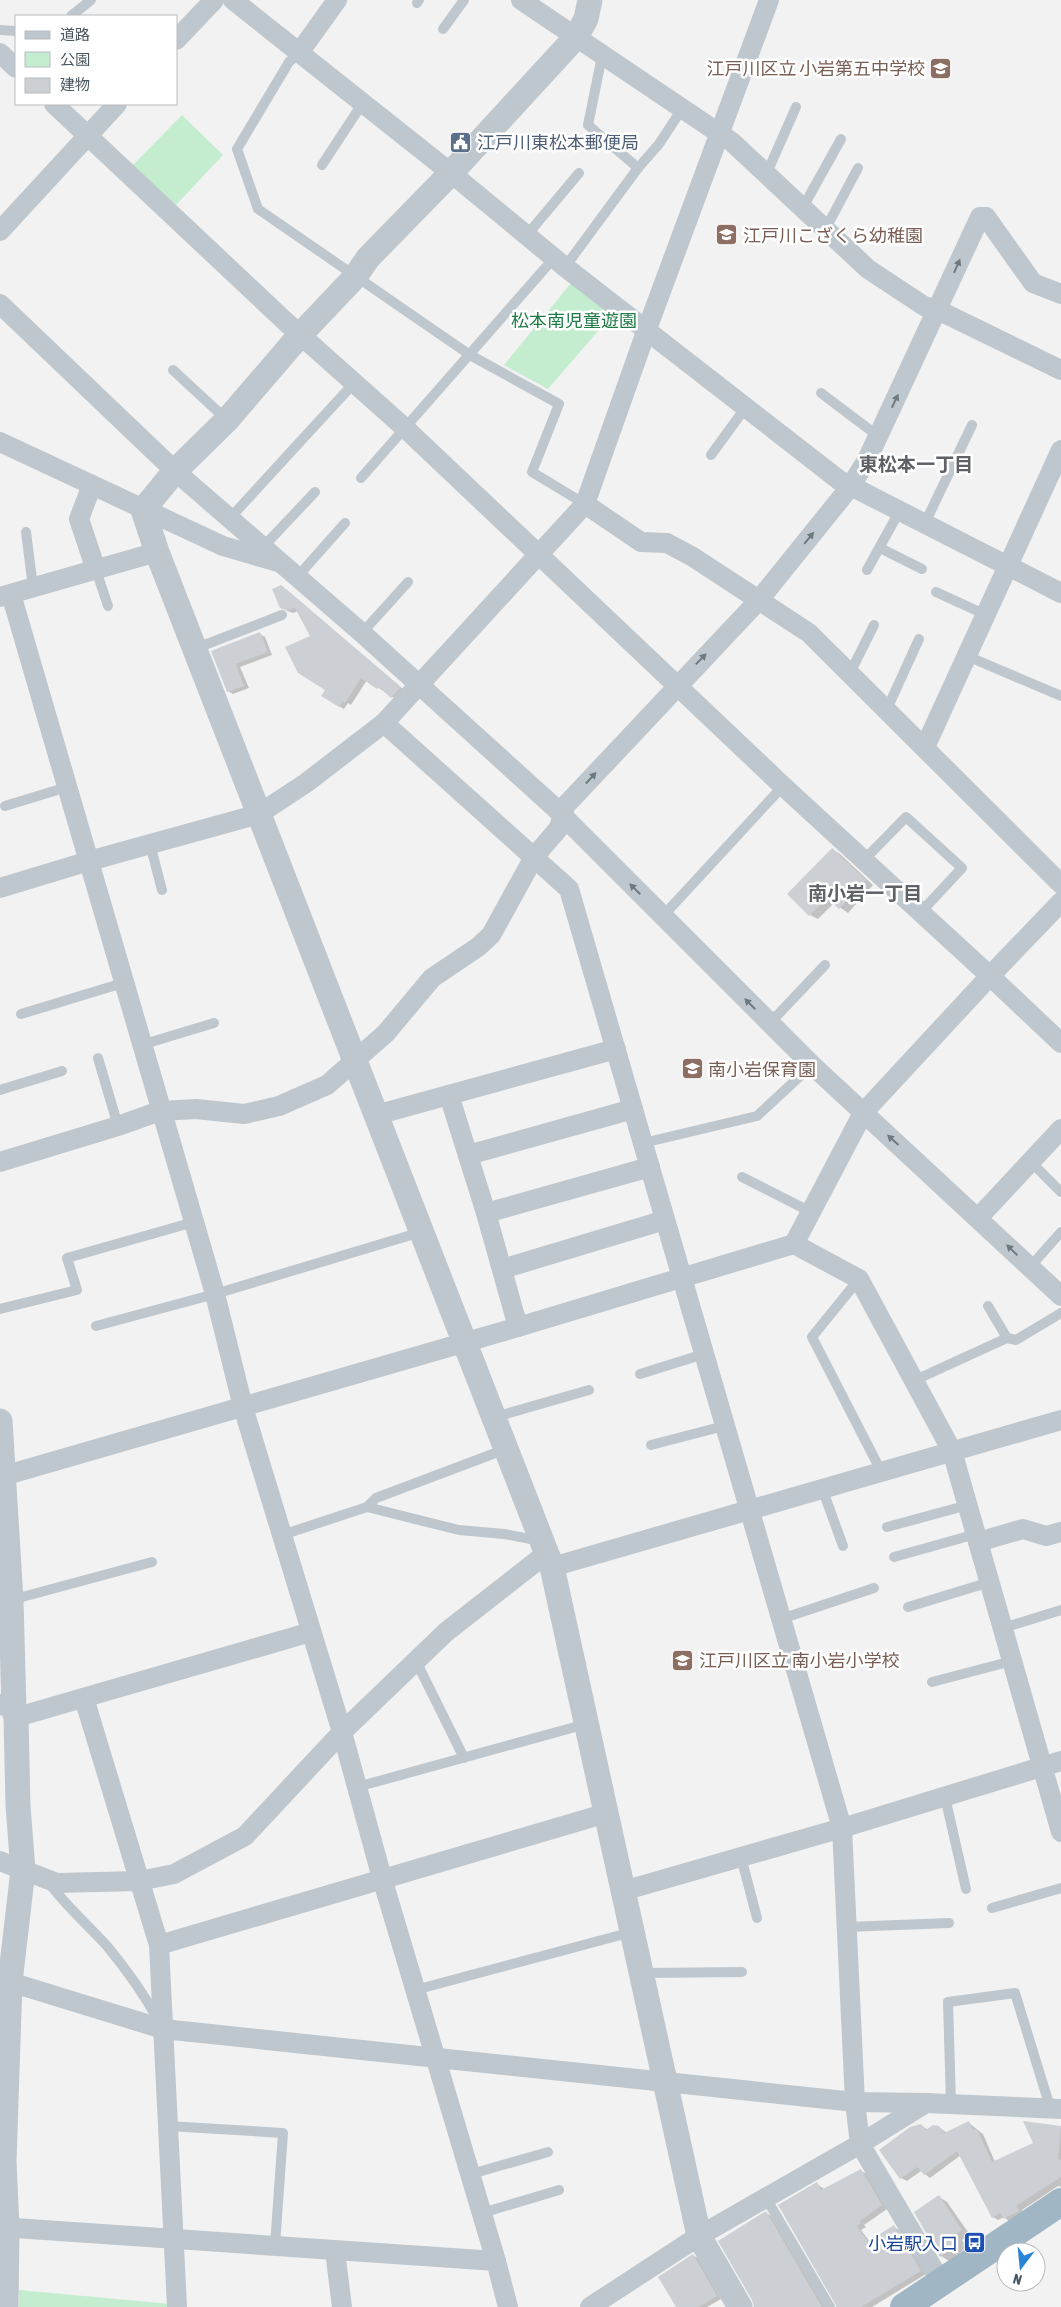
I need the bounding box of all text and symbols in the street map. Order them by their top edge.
legend [15,15,178,105]
text: 道路 [60,26,90,43]
text: 公園 [60,51,90,68]
school or university icon: 江戸川区立 小岩第五中学校 [929,56,953,80]
place label: 江戸川区立 小岩第五中学校 [707,58,925,79]
text: 建物 [60,76,90,93]
public building icon: 江戸川東松本郵便局 [449,130,473,154]
place label: 江戸川東松本郵便局 [477,132,639,153]
school or university icon: 江戸川こざくら幼稚園 [715,223,739,247]
place label: 江戸川こざくら幼稚園 [743,225,923,246]
one-way arrow [954,259,962,273]
park label: 松本南児童遊園 [511,310,637,331]
one-way arrow [891,394,899,408]
district label: 東松本一丁目 [859,453,973,475]
one-way arrow [803,531,814,544]
one-way arrow [695,653,707,665]
one-way arrow [585,772,596,785]
district label: 南小岩一丁目 [808,882,922,904]
one-way arrow [629,884,641,896]
one-way arrow [745,998,757,1010]
school or university icon: 南小岩保育園 [680,1057,704,1081]
place label: 南小岩保育園 [708,1059,816,1080]
one-way arrow [888,1134,900,1146]
one-way arrow [1007,1244,1019,1256]
school or university icon: 江戸川区立 南小岩小学校 [671,1648,695,1672]
place label: 江戸川区立 南小岩小学校 [699,1650,899,1671]
bus stop icon: 小岩駅入口 [962,2231,986,2255]
place label: 小岩駅入口 [868,2233,958,2254]
north arrow [996,2242,1046,2292]
text: N [1011,2271,1024,2288]

